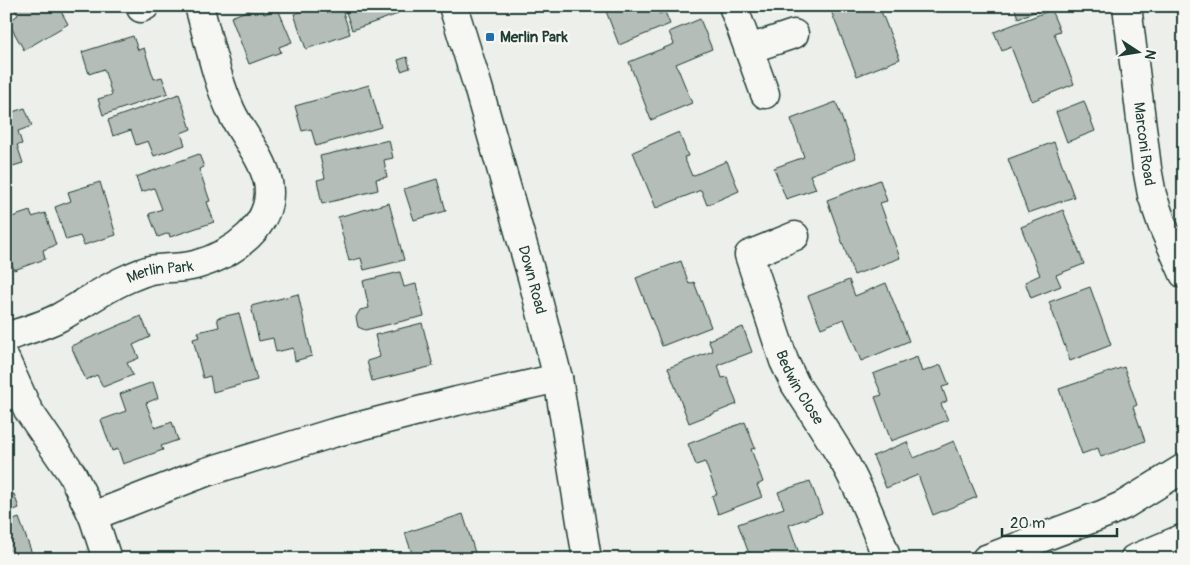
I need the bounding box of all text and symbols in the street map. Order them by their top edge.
place label: Merlin Park [500,28,568,47]
north arrow [1112,28,1162,78]
marker: Merlin Park [484,31,496,43]
text: N [1141,48,1160,61]
street label: Marconi Road [1129,101,1160,187]
street label: Down Road [514,243,551,316]
street label: Merlin Park [124,256,196,287]
street label: Bedwin Close [772,348,829,429]
scale bar [1002,505,1118,537]
text: 20 m [1010,514,1045,533]

